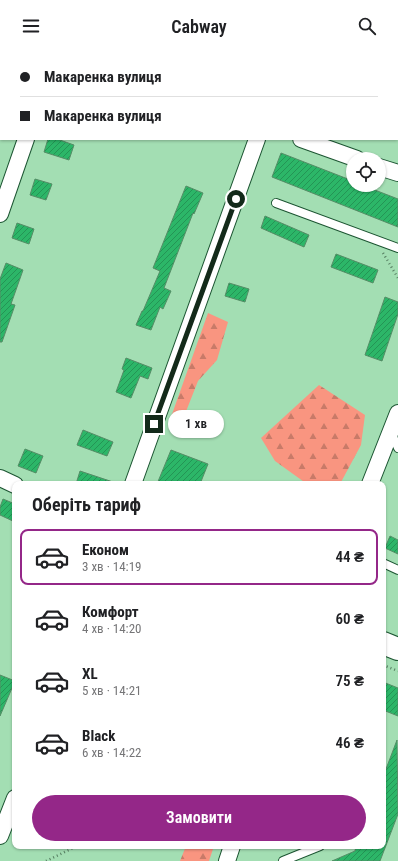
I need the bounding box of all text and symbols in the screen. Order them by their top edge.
icon: menu [20,15,42,37]
icon: search [356,15,378,37]
text: Cabway [171,16,227,37]
text: Макаренка вулиця [44,68,162,86]
text: Макаренка вулиця [44,107,162,125]
map controls [346,152,386,192]
button: locate [346,152,386,192]
route start [227,190,245,208]
callout: 1 хв [168,410,224,438]
route end [145,415,163,433]
text: 1 хв [185,416,207,431]
text: Оберіть тариф [32,494,141,515]
icon: car [34,539,70,575]
text: Економ [82,541,129,559]
text: 44 ₴ [335,548,364,566]
text: 3 хв · 14:19 [82,559,142,574]
icon: car [34,601,70,637]
text: Комфорт [82,603,139,621]
text: 60 ₴ [335,610,364,628]
text: 4 хв · 14:20 [82,621,142,636]
icon: car [34,663,70,699]
text: XL [82,665,98,683]
text: 75 ₴ [335,672,364,690]
text: 5 хв · 14:21 [82,683,142,698]
icon: car [34,725,70,761]
text: Black [82,727,115,745]
text: 46 ₴ [335,734,364,752]
text: 6 хв · 14:22 [82,745,142,760]
button: Замовити [32,795,366,841]

